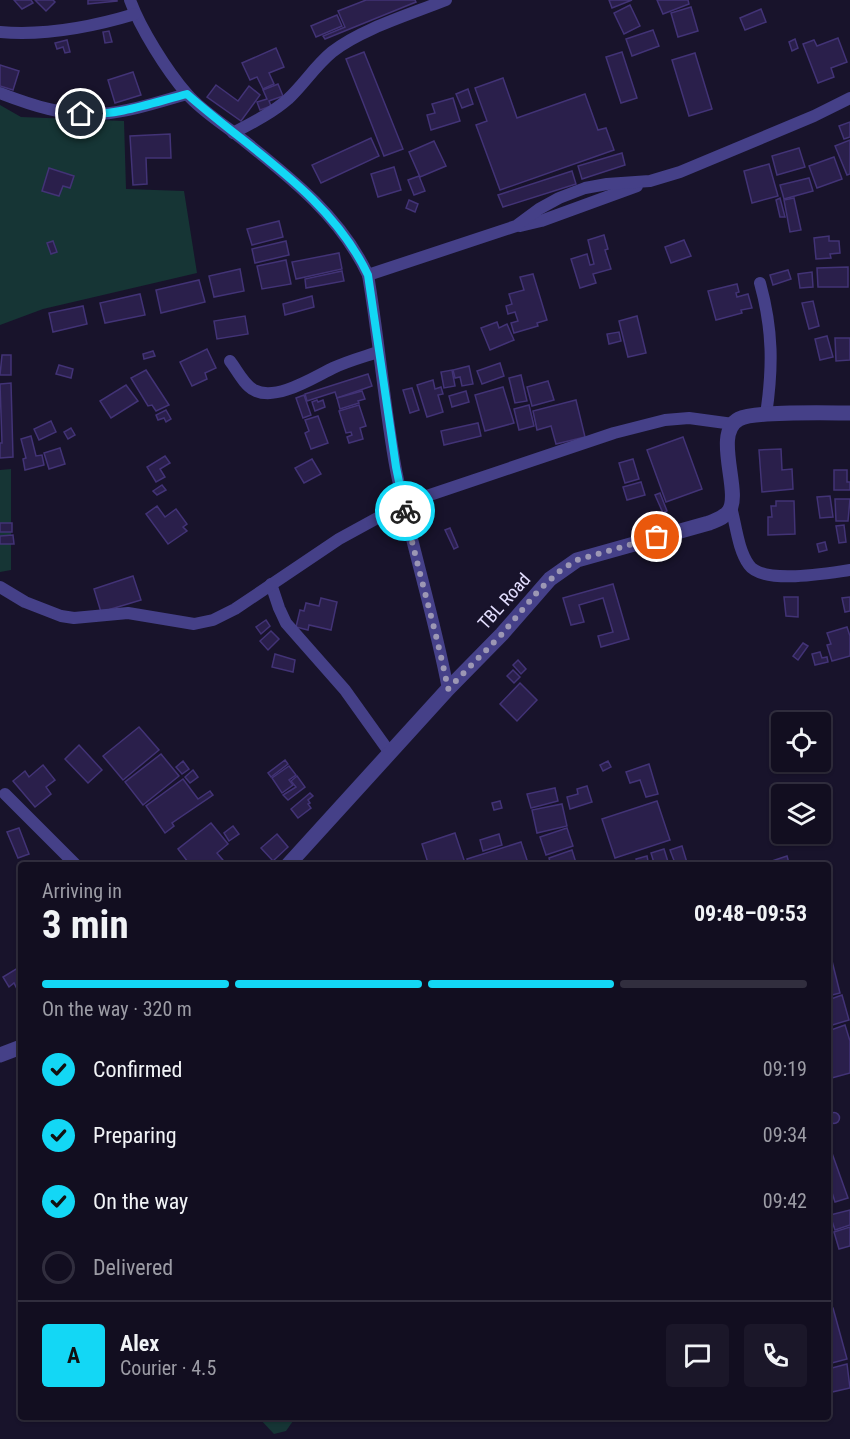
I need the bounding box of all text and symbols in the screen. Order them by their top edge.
pin [55,88,106,139]
icon: home [64,97,97,130]
courier [375,481,435,541]
icon: bike [389,495,422,528]
pin [631,511,682,562]
icon: bag [640,520,673,553]
street label: TBL Road [473,569,535,633]
map controls [771,712,831,844]
button: locate [771,712,831,772]
button: layers [771,784,831,844]
text: Arriving in [42,879,122,903]
text: 09:48–09:53 [694,901,807,926]
text: 3 min [42,902,129,948]
text: On the way · 320 m [42,997,192,1021]
icon: check [42,1053,75,1086]
text: Confirmed [93,1057,182,1082]
text: 09:19 [763,1057,807,1081]
icon: check [42,1119,75,1152]
text: Preparing [93,1123,177,1148]
text: 09:34 [763,1123,807,1147]
icon: check [42,1185,75,1218]
text: On the way [93,1189,188,1214]
text: 09:42 [763,1189,807,1213]
text: Delivered [93,1255,173,1280]
button: chat [666,1324,729,1387]
button: phone [744,1324,807,1387]
text: Alex [120,1331,159,1356]
text: A [67,1343,80,1368]
text: Courier · 4.5 [120,1356,216,1380]

